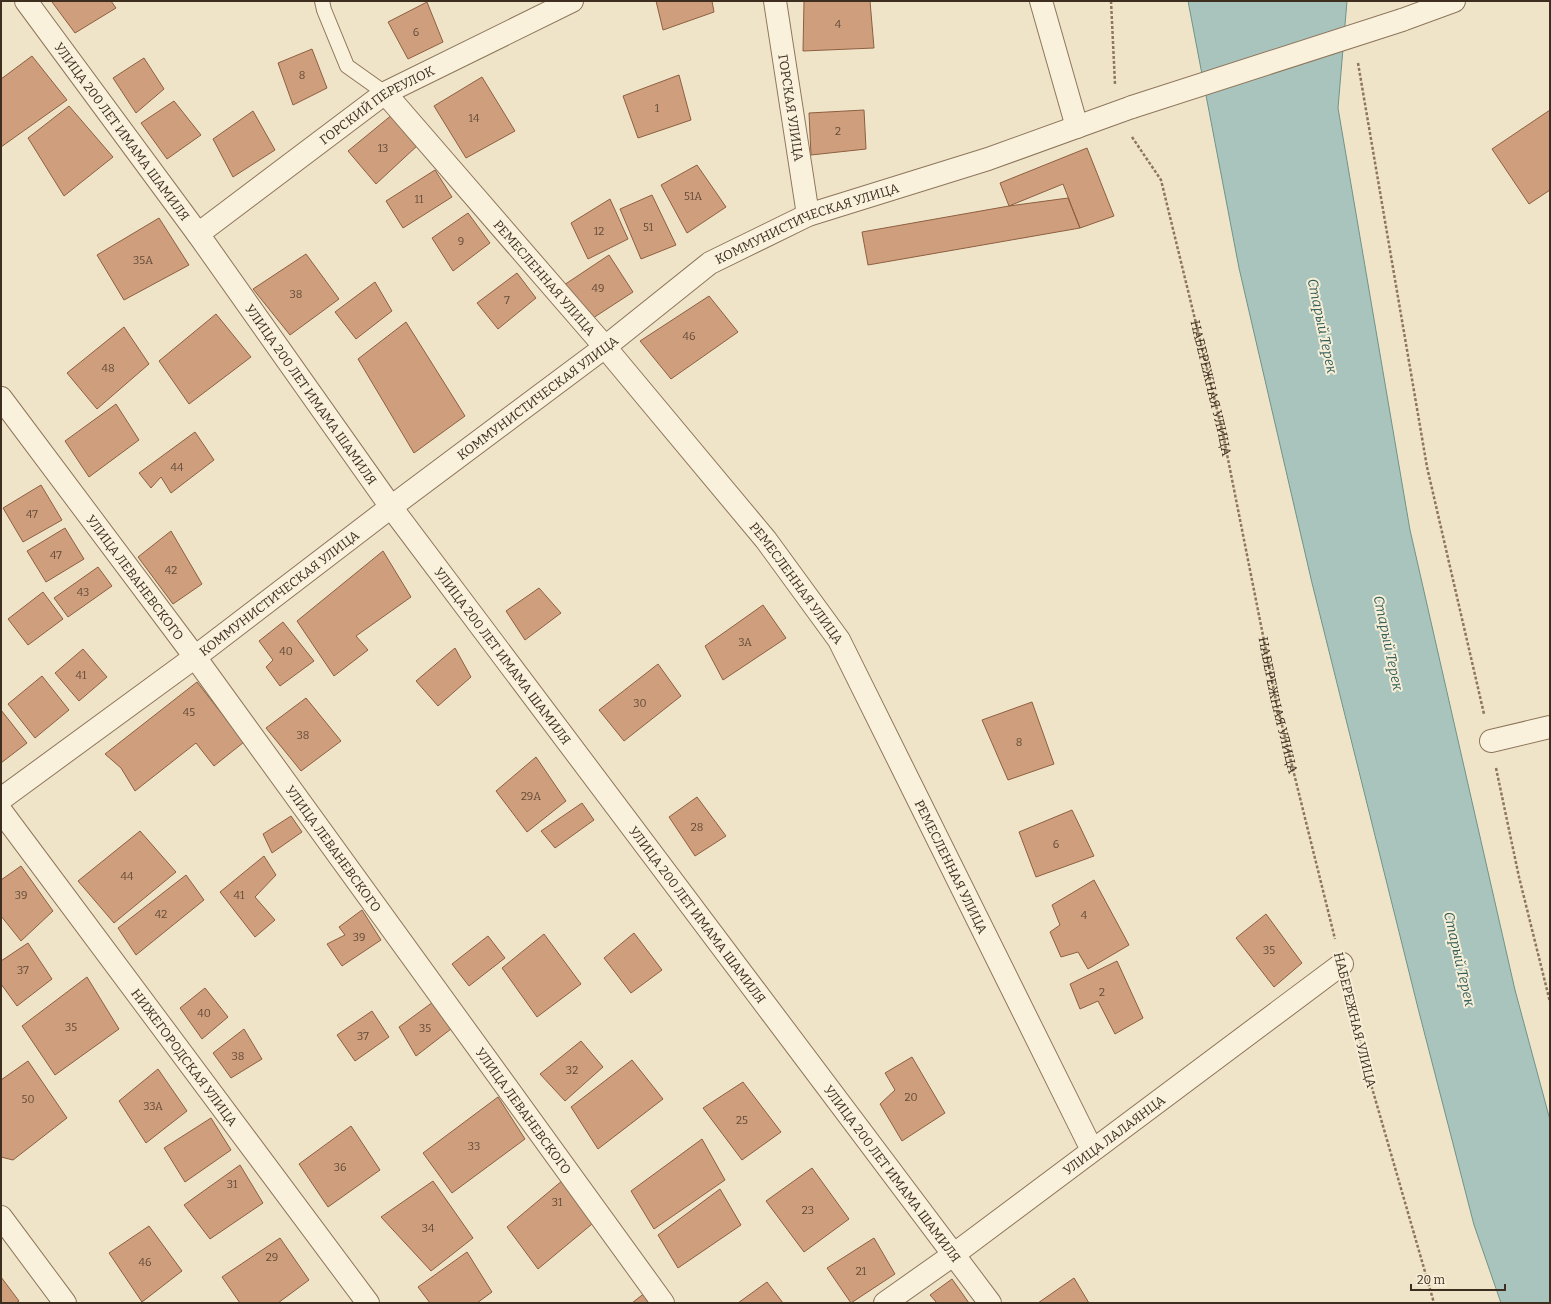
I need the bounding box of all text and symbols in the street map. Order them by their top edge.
house number: 4 [835,18,842,31]
house number: 6 [413,26,419,39]
street label: УЛИЦА 200 ЛЕТ ИМАМА ШАМИЛЯ [52,39,193,223]
street label: ГОРСКАЯ УЛИЦА [776,53,807,163]
street label: ГОРСКИЙ ПЕРЕУЛОК [316,62,437,147]
house number: 8 [299,69,305,82]
house number: 1 [655,102,660,115]
house number: 14 [469,112,480,125]
house number: 2 [835,125,841,138]
house number: 13 [378,142,388,155]
street label: КОММУНИСТИЧЕСКАЯ УЛИЦА [713,180,901,267]
house number: 51А [684,190,702,203]
house number: 11 [415,193,424,206]
street label: РЕМЕСЛЕННАЯ УЛИЦА [491,217,599,339]
house number: 51 [643,221,654,234]
house number: 12 [594,225,604,238]
house number: 9 [458,235,464,248]
house number: 35А [133,254,153,267]
water label: Старый Терек [1304,277,1340,375]
house number: 49 [592,282,604,295]
house number: 38 [290,288,302,301]
house number: 7 [504,294,510,307]
street label: УЛИЦА 200 ЛЕТ ИМАМА ШАМИЛЯ [243,301,380,487]
street label: НАБЕРЕЖНАЯ УЛИЦА [1188,319,1235,458]
house number: 46 [683,330,695,343]
street label: КОММУНИСТИЧЕСКАЯ УЛИЦА [454,332,621,463]
house number: 48 [101,362,115,375]
house number: 44 [171,461,184,474]
house number: 47 [26,508,38,521]
street label: УЛИЦА ЛЕВАНЕВСКОГО [84,512,187,643]
street label: РЕМЕСЛЕННАЯ УЛИЦА [747,519,847,647]
street label: КОММУНИСТИЧЕСКАЯ УЛИЦА [196,527,362,659]
house number: 47 [50,549,62,562]
house number: 42 [165,564,177,577]
street label: УЛИЦА 200 ЛЕТ ИМАМА ШАМИЛЯ [432,564,574,747]
house number: 43 [77,586,89,599]
water label: Старый Терек [1370,594,1406,692]
house number: 3А [738,636,752,649]
street label: НАБЕРЕЖНАЯ УЛИЦА [1256,636,1301,775]
house number: 40 [279,645,293,658]
house number: 41 [76,669,87,682]
house number: 30 [633,697,647,710]
house number: 45 [183,706,195,719]
house number: 38 [297,729,309,742]
house number: 8 [1016,736,1022,749]
street label: УЛИЦА ЛЕВАНЕВСКОГО [283,782,384,915]
house number: 29А [521,790,541,803]
street label: РЕМЕСЛЕННАЯ УЛИЦА [912,797,991,937]
house number: 28 [691,821,703,834]
street label: УЛИЦА 200 ЛЕТ ИМАМА ШАМИЛЯ [626,823,769,1006]
house number: 6 [1053,838,1059,851]
house number: 44 [121,870,134,883]
house number: 39 [15,889,27,902]
house number: 41 [234,889,245,902]
house number: 42 [155,908,167,921]
house number: 4 [1081,909,1088,922]
water label: Старый Терек [1440,910,1478,1008]
house number: 39 [353,931,365,944]
house number: 35 [1263,944,1275,957]
street label: НАБЕРЕЖНАЯ УЛИЦА [1331,951,1379,1090]
house number: 37 [17,964,29,977]
street label: НИЖЕГОРОДСКАЯ УЛИЦА [128,985,241,1129]
house number: 2 [1099,986,1105,999]
house number: 40 [197,1007,211,1020]
house number: 35 [65,1021,77,1034]
house number: 35 [419,1022,431,1035]
house number: 37 [357,1030,369,1043]
street label: УЛИЦА ЛЕВАНЕВСКОГО [473,1045,575,1177]
house number: 38 [232,1050,244,1063]
house number: 32 [566,1064,578,1077]
street label: УЛИЦА 200 ЛЕТ ИМАМА ШАМИЛЯ [821,1082,964,1265]
house number: 20 [904,1091,918,1104]
street label: УЛИЦА ЛАЛАЯНЦА [1060,1091,1168,1178]
house number: 50 [22,1093,34,1106]
house number: 33А [143,1100,163,1113]
house number: 25 [736,1114,748,1127]
house number: 33 [468,1140,480,1153]
house number: 36 [334,1161,346,1174]
house number: 31 [227,1178,238,1191]
house number: 31 [552,1196,563,1209]
house number: 23 [802,1204,814,1217]
house number: 34 [422,1222,435,1235]
house number: 29 [266,1251,278,1264]
house number: 46 [139,1256,151,1269]
house number: 21 [856,1265,867,1278]
scale bar [1411,1266,1505,1292]
text: 20 m [1417,1273,1446,1287]

